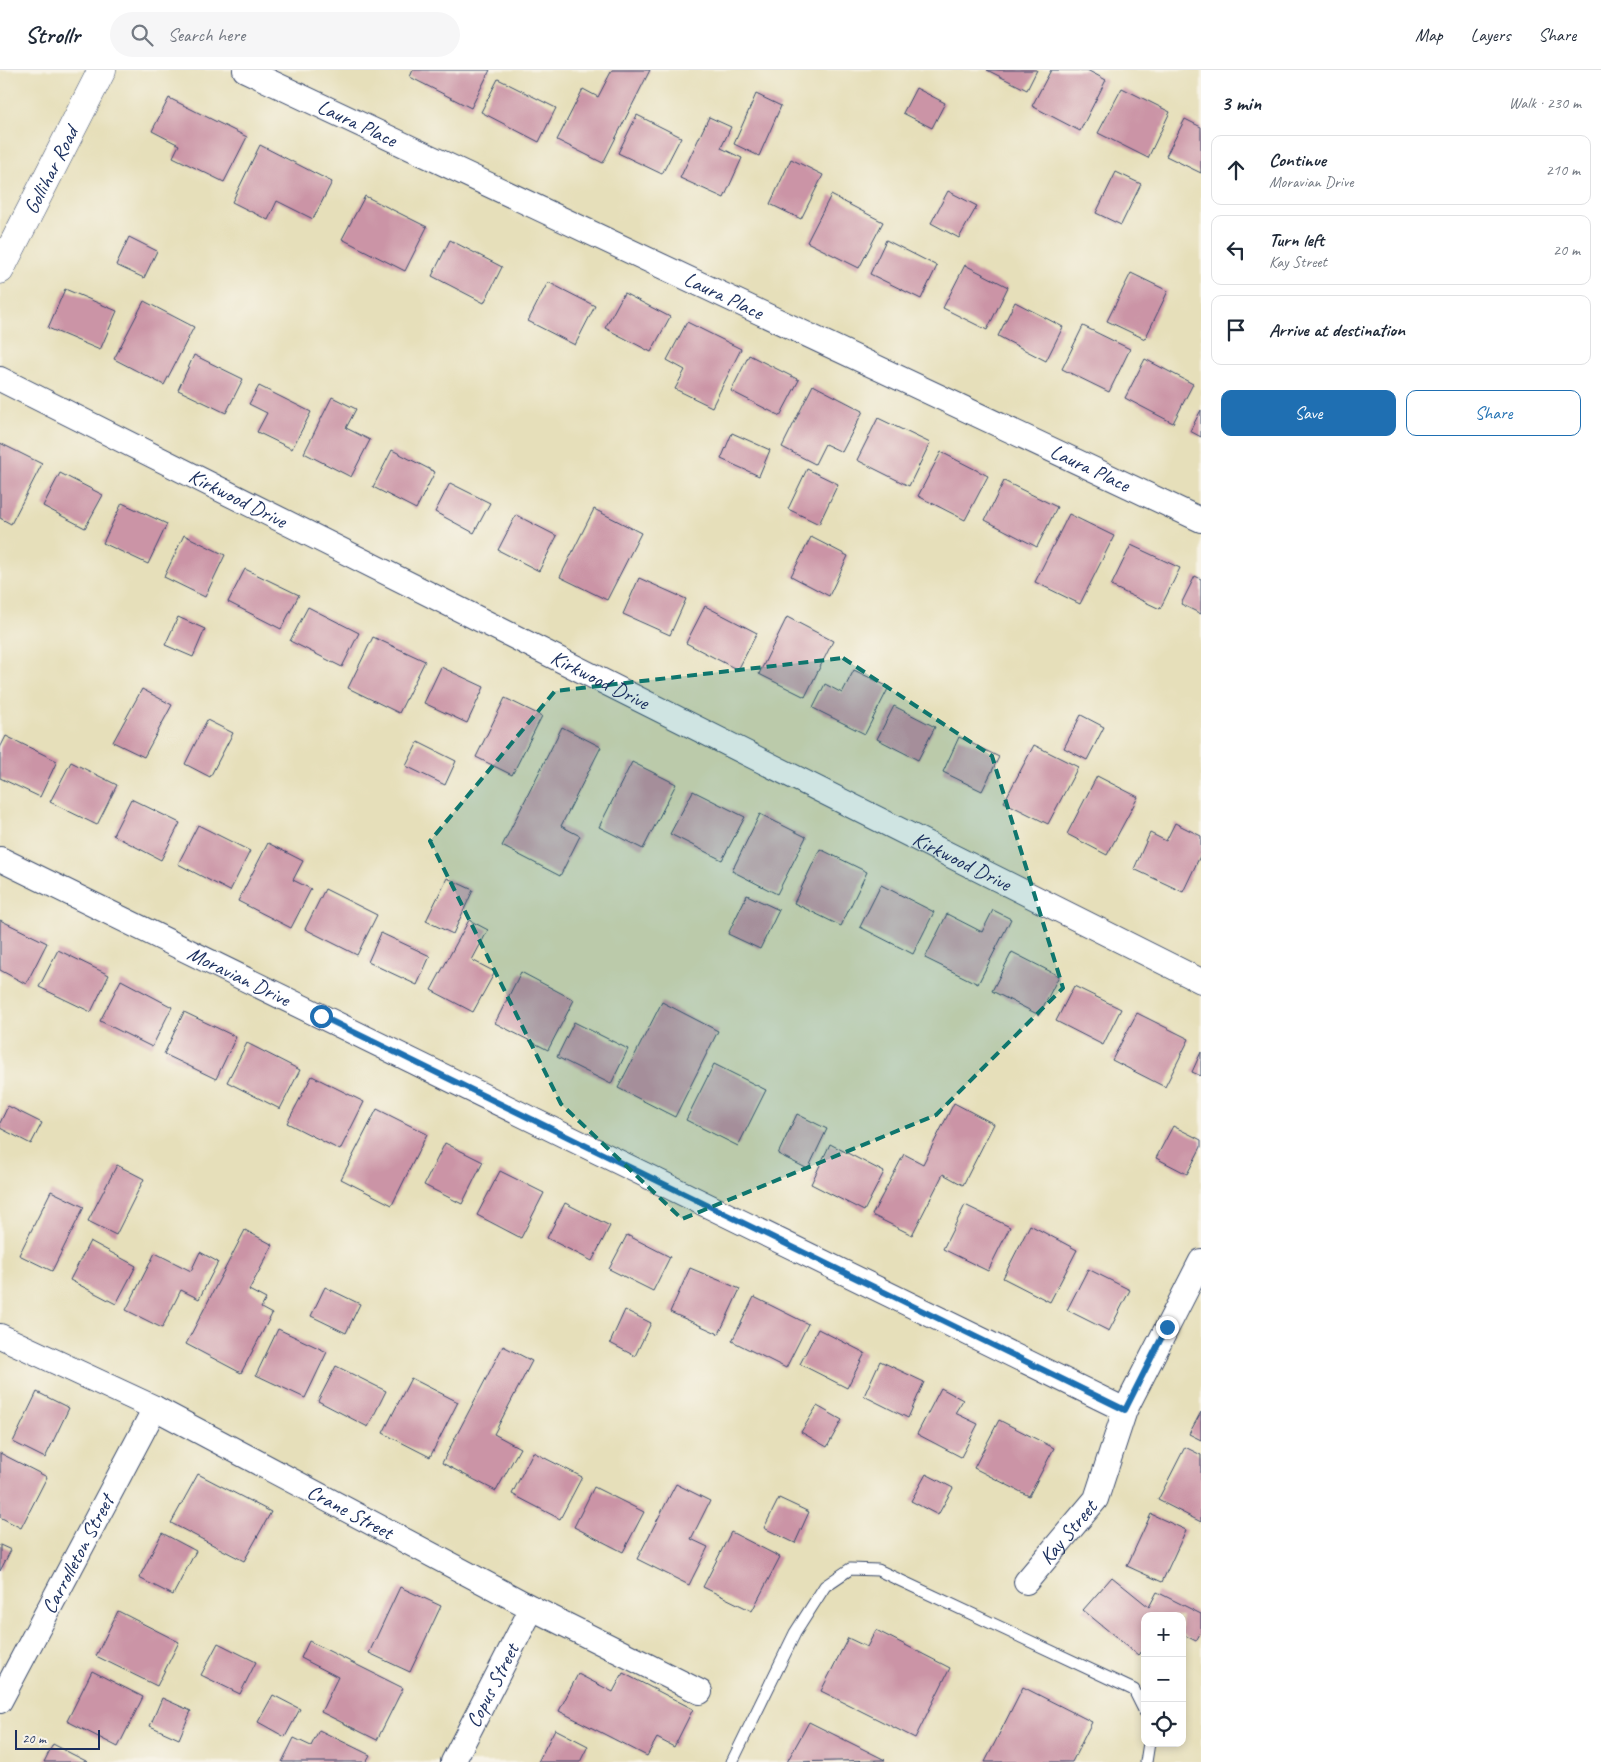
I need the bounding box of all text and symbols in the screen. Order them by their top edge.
search box [110,12,460,57]
text: Strollr [25,20,80,50]
icon: search [128,21,156,49]
text: Search here [168,23,245,47]
text: Map [1415,24,1443,46]
text: Layers [1471,24,1510,46]
text: Share [1538,24,1576,46]
text: 3 min [1221,90,1261,116]
street label: Laura Place [313,93,402,153]
text: Walk · 230 m [1509,93,1581,113]
street label: Gollihar Road [18,119,86,218]
text: Continue [1269,148,1326,172]
icon: ahead [1222,156,1250,184]
text: 210 m [1546,160,1580,180]
text: Moravian Drive [1269,172,1353,192]
text: Turn left [1269,228,1324,252]
icon: left [1222,236,1250,264]
text: 20 m [1553,240,1580,260]
text: Kay Street [1269,252,1327,272]
street label: Laura Place [680,266,768,326]
icon: arrive [1222,316,1250,344]
text: Arrive at destination [1269,318,1405,342]
button: Save [1221,390,1396,436]
button: Share [1406,390,1581,436]
street label: Laura Place [1046,438,1135,498]
street label: Kirkwood Drive [184,463,292,534]
street label: Kirkwood Drive [547,644,654,716]
street label: Kirkwood Drive [909,826,1016,897]
street label: Moravian Drive [183,940,295,1013]
route start [310,1005,333,1028]
route end [1156,1316,1179,1339]
street label: Crane Street [303,1478,399,1546]
street label: Carrolleton Street [36,1488,121,1618]
street label: Kay Street [1033,1493,1104,1570]
map controls [1141,1612,1186,1747]
button: + [1141,1612,1186,1657]
street label: Copus Street [460,1637,525,1732]
button: − [1141,1657,1186,1702]
button: locate [1141,1702,1186,1747]
scale bar [15,1727,100,1750]
text: 20 m [22,1730,46,1747]

